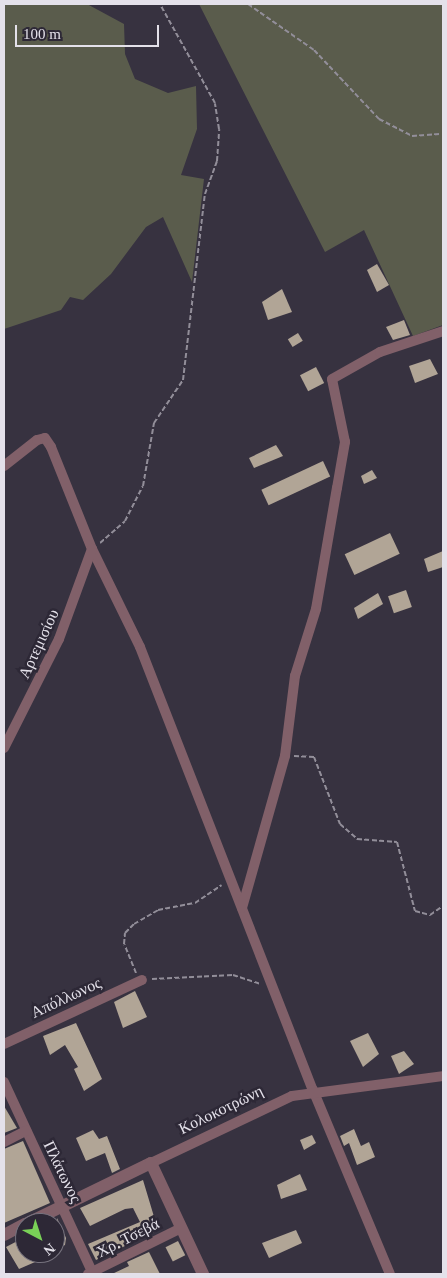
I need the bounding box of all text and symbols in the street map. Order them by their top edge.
scale bar [18,15,161,47]
text: 100 m [23,26,61,42]
street label: Αρτεμισίου [15,606,63,682]
street label: Απόλλωνος [28,973,104,1023]
street label: Κολοκοτρώνη [176,1081,266,1139]
street label: Πλάτωνος [39,1138,85,1206]
north arrow [15,1213,65,1263]
street label: Χρ. Τσεβά [93,1214,163,1262]
text: N [41,1240,58,1258]

